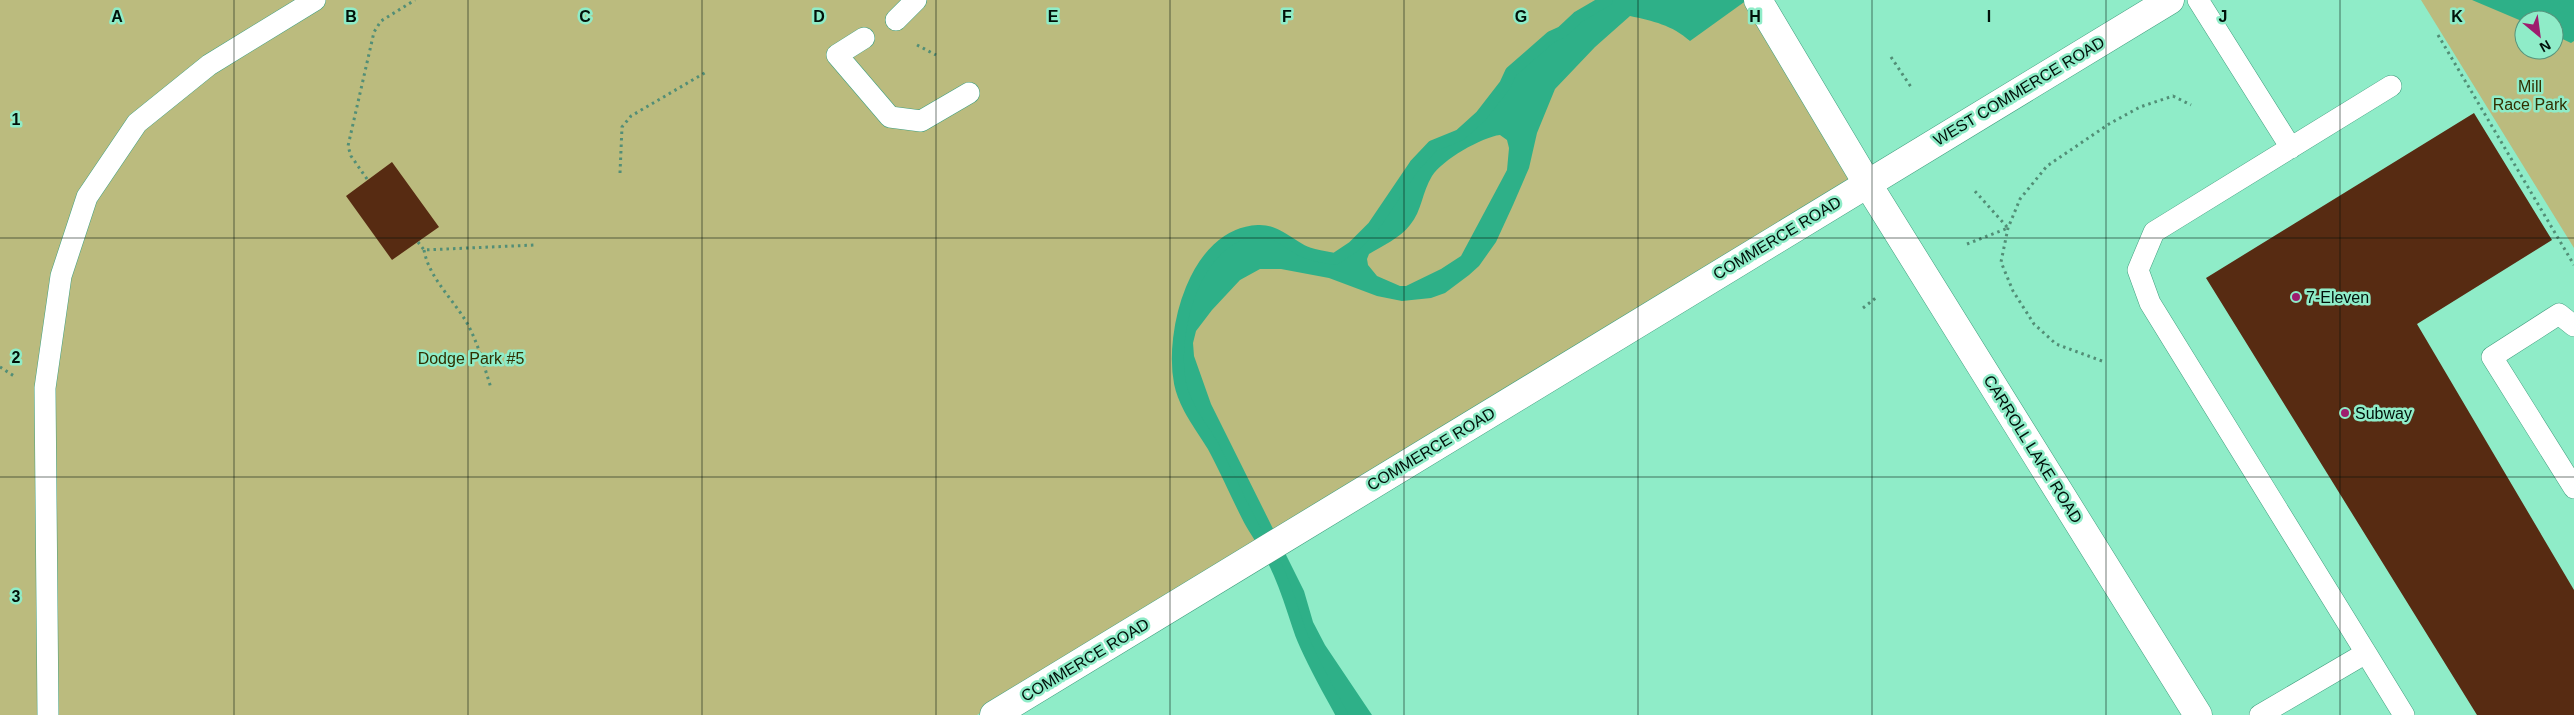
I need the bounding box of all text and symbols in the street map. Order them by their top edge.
text: A [111,8,123,25]
text: B [345,8,357,25]
text: C [579,8,591,25]
text: D [813,8,825,25]
text: E [1048,8,1059,25]
text: F [1282,8,1292,25]
text: G [1515,8,1527,25]
text: H [1749,8,1761,25]
text: I [1987,8,1991,25]
text: J [2219,8,2227,25]
text: K [2451,8,2463,25]
north arrow [2514,10,2564,60]
street label: WEST COMMERCE ROAD [1931,33,2107,149]
text: N [2537,37,2554,56]
park label: Mill Race Park [2493,78,2568,113]
text: 1 [12,111,21,128]
street label: COMMERCE ROAD [1710,193,1844,283]
place label: 7-Eleven [2306,289,2369,306]
marker: 7-Eleven [2290,291,2302,303]
text: 2 [12,349,21,366]
park label: Dodge Park #5 [418,350,524,367]
street label: CARROLL LAKE ROAD [1980,372,2086,526]
street label: COMMERCE ROAD [1364,404,1498,494]
place label: Subway [2355,405,2412,422]
marker: Subway [2339,407,2351,419]
text: 3 [12,588,21,605]
street label: COMMERCE ROAD [1018,615,1152,705]

